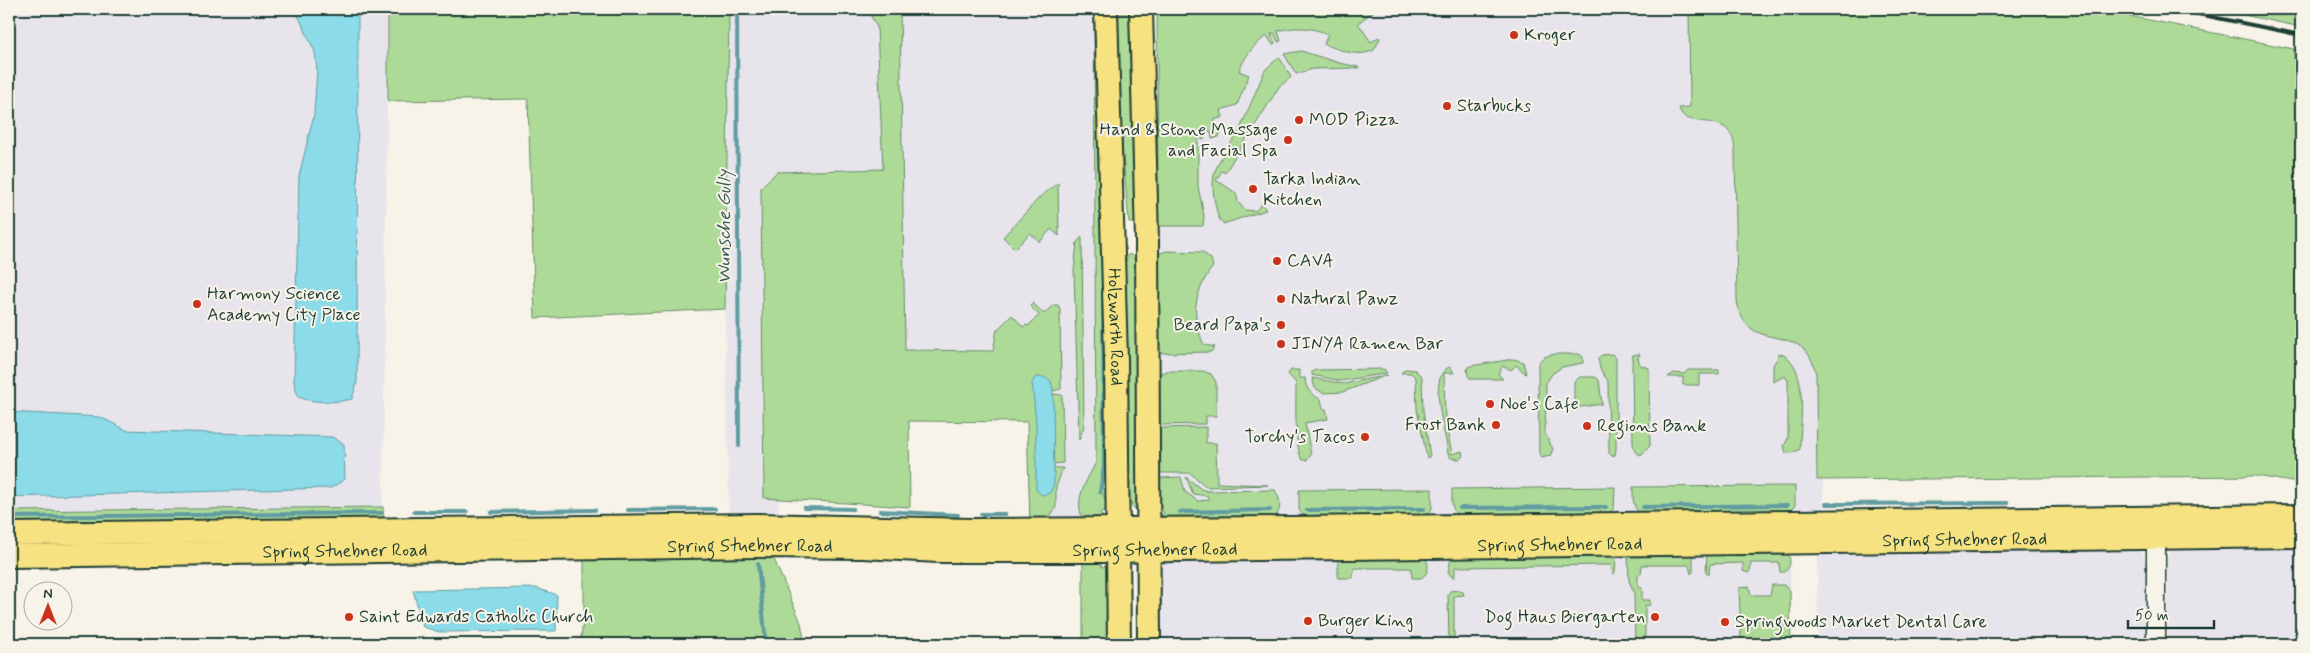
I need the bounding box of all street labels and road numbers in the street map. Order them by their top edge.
street label: Holzwarth Road [1101,268,1128,386]
street label: Spring Stuebner Road [1882,527,2048,555]
street label: Spring Stuebner Road [1477,532,1643,560]
street label: Spring Stuebner Road [667,534,833,561]
street label: Spring Stuebner Road [1072,537,1238,565]
street label: Spring Stuebner Road [262,538,428,566]

